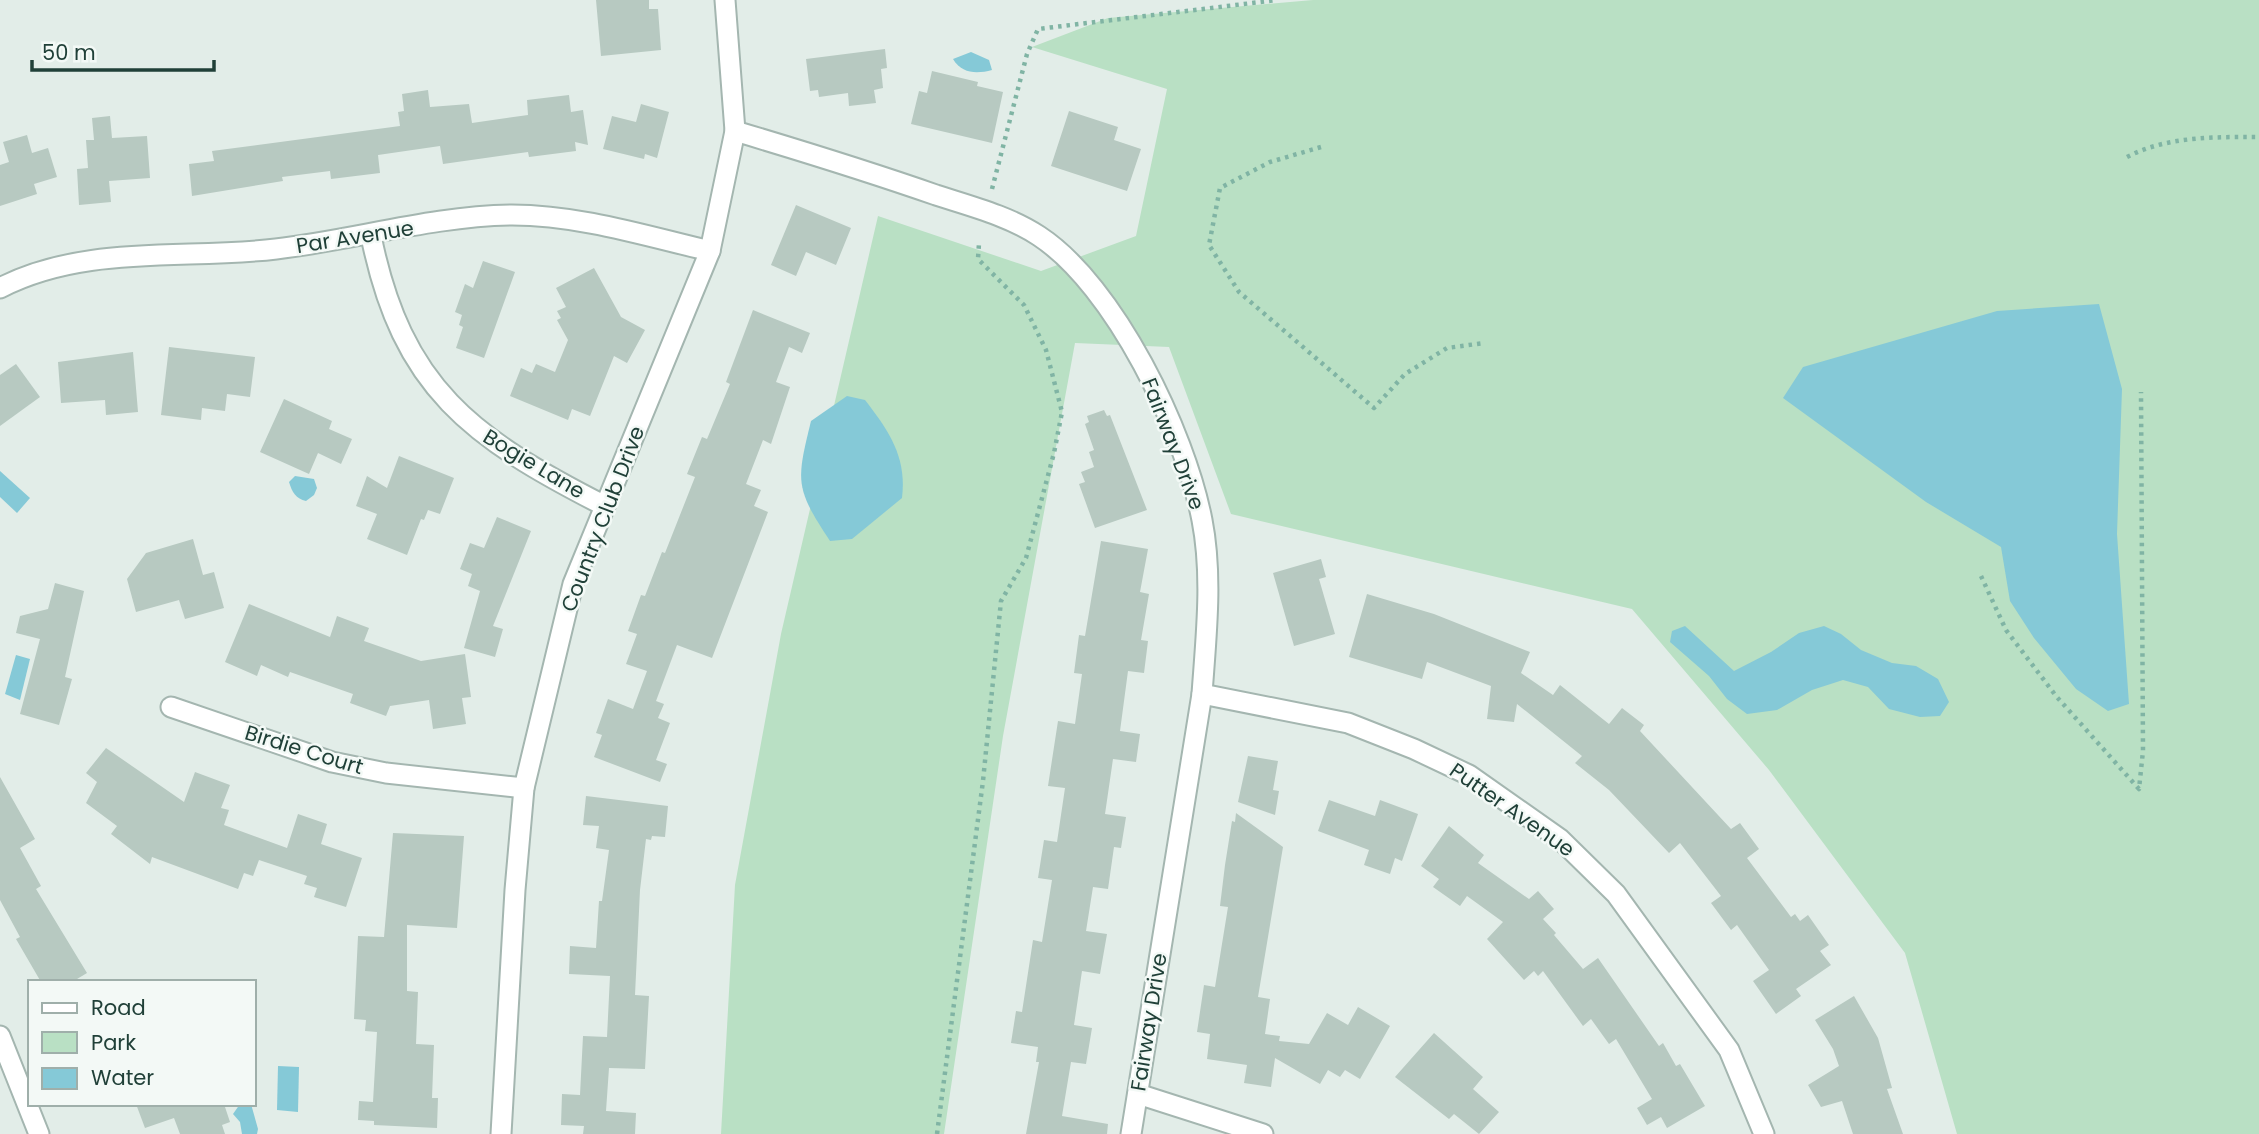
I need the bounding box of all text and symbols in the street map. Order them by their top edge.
scale bar [32,28,214,72]
text: 50 m [42,38,96,67]
street label: Par Avenue [294,213,416,260]
street label: Fairway Drive [1135,374,1212,514]
street label: Bogie Lane [478,422,591,505]
street label: Country Club Drive [554,422,651,616]
street label: Birdie Court [241,718,367,781]
street label: Putter Avenue [1444,756,1580,863]
street label: Fairway Drive [1123,951,1174,1093]
legend [28,980,256,1106]
text: Road [91,993,146,1022]
text: Park [91,1028,136,1057]
text: Water [91,1063,154,1092]

